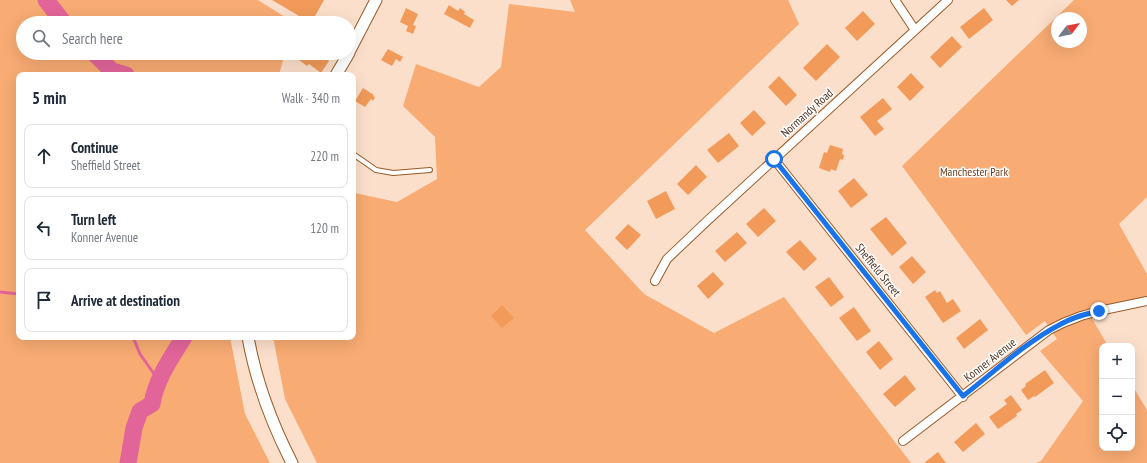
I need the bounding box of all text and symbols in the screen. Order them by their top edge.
north arrow [1051,12,1087,48]
search box [16,16,356,60]
icon: search [30,27,52,49]
text: Search here [62,29,123,48]
street label: Normandy Road [777,85,836,140]
text: 5 min [32,87,66,109]
text: Walk · 340 m [282,90,340,107]
text: Continue [71,138,118,157]
icon: ahead [33,145,55,167]
text: 220 m [310,148,339,165]
route start [765,150,783,168]
text: Sheffield Street [71,157,140,174]
park label: Manchester Park [940,164,1008,179]
text: Turn left [71,210,116,229]
icon: left [33,217,55,239]
text: 120 m [310,220,339,237]
text: Konner Avenue [71,229,138,246]
street label: Sheffield Street [852,240,905,300]
icon: arrive [33,289,55,311]
text: Arrive at destination [71,291,180,310]
route end [1090,302,1108,320]
street label: Konner Avenue [961,335,1019,385]
map controls [1099,343,1135,451]
button: + [1099,343,1135,379]
button: − [1099,379,1135,415]
button: locate [1099,415,1135,451]

